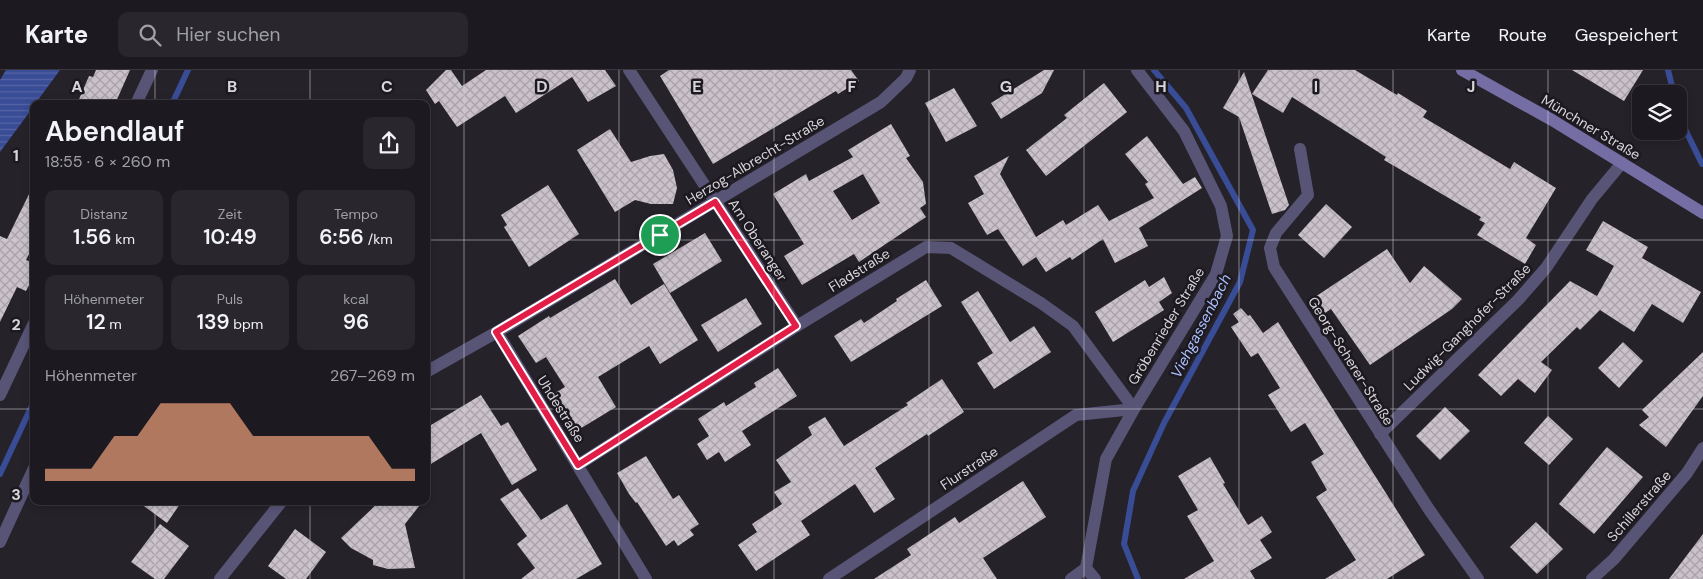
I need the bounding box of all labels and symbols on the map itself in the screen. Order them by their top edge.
text: A [71,76,83,97]
text: B [227,76,237,97]
text: C [381,76,393,97]
text: D [536,76,548,97]
text: E [692,76,702,97]
text: F [848,76,857,97]
text: G [1000,76,1012,97]
text: H [1155,76,1167,97]
text: I [1314,76,1318,97]
text: J [1467,76,1475,97]
street label: Münchner Straße [1538,90,1644,164]
street label: Herzog-Albrecht-Straße [682,111,828,209]
text: 1 [13,145,19,166]
street label: Am Oberanger [725,195,791,285]
pin [639,214,681,256]
street label: Fladstraße [825,244,893,296]
street label: Ludwig-Ganghofer-Straße [1400,260,1534,394]
street label: Gröbenrieder Straße [1124,264,1208,388]
water label: Viehgassenbach [1166,270,1236,381]
street label: Georg-Scherer-Straße [1304,293,1398,429]
text: 2 [11,314,21,335]
street label: Uhdestraße [533,372,589,446]
street label: Flurstraße [937,442,1001,494]
street label: Schillerstraße [1603,467,1675,545]
text: 3 [11,484,21,505]

